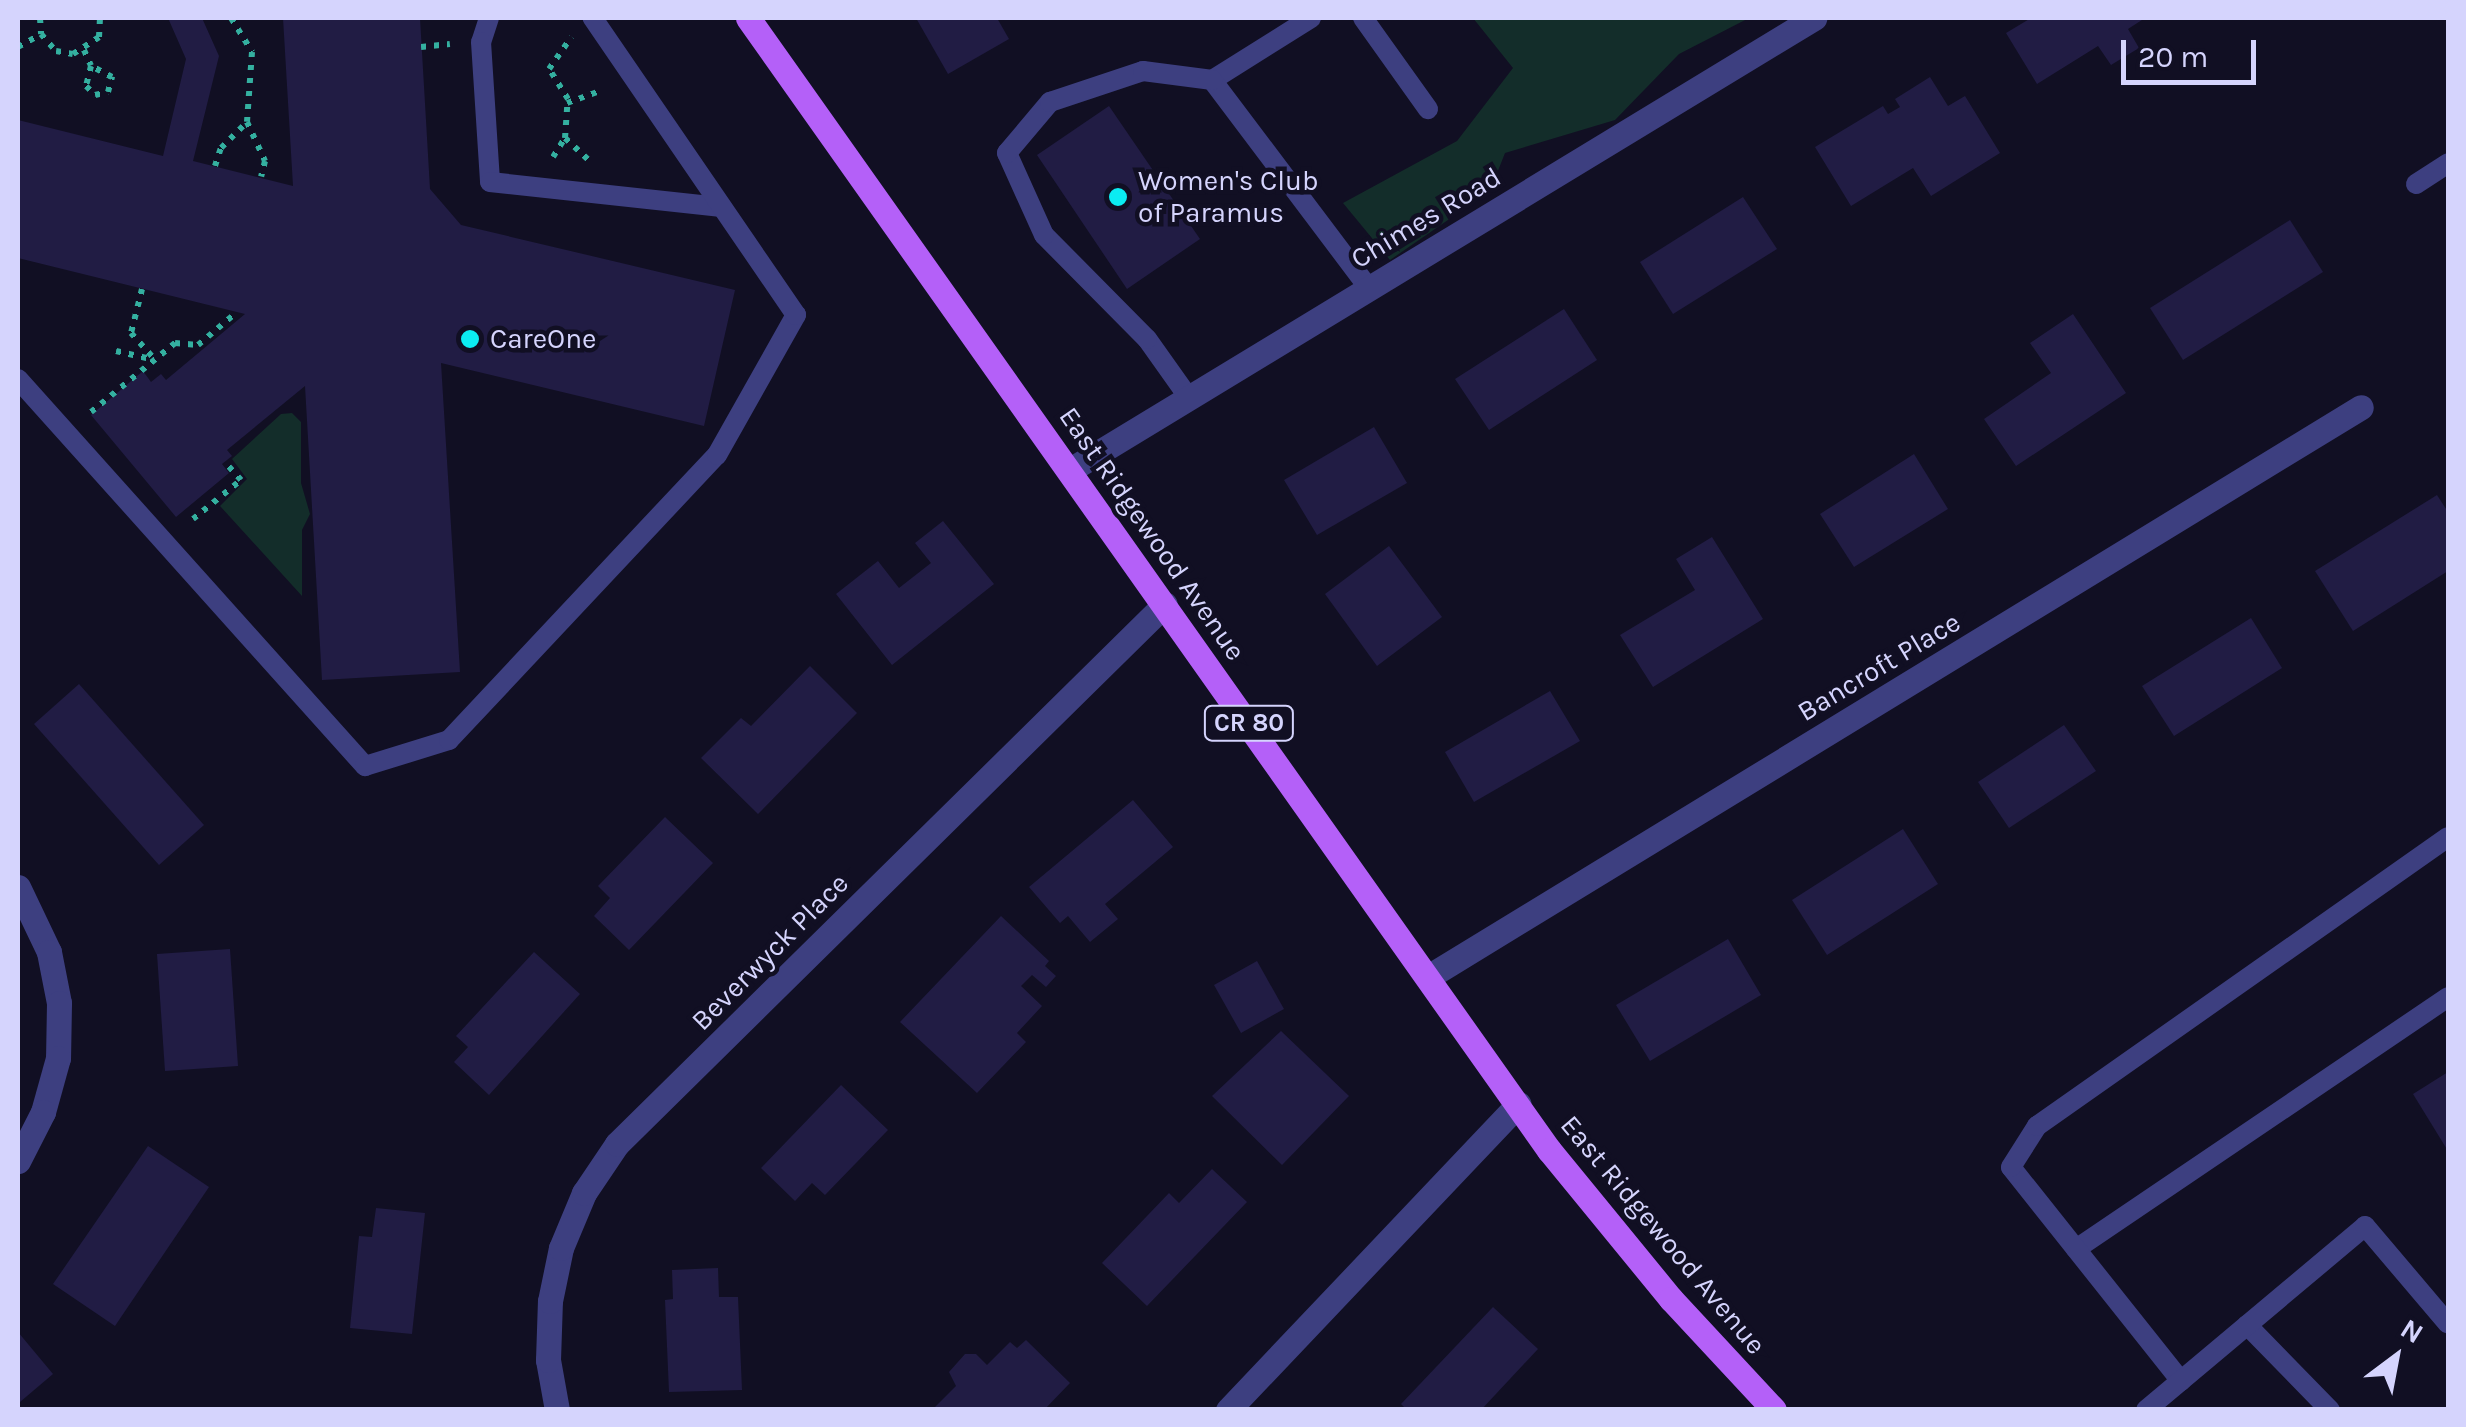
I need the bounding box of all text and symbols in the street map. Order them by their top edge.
scale bar [2126,20,2261,82]
text: 20 m [2138,39,2208,75]
street label: Chimes Road [1345,160,1507,276]
place label: Women's Club of Paramus [1138,164,1319,230]
marker: Women's Club of Paramus [1107,186,1129,208]
place label: CareOne [490,322,596,356]
marker: CareOne [459,328,481,350]
street label: East Ridgewood Avenue [1052,401,1252,667]
street label: Bancroft Place [1792,605,1966,729]
road number: CR 80 [1202,703,1296,743]
street label: Beverwyck Place [685,867,855,1037]
street label: East Ridgewood Avenue [1553,1109,1773,1361]
north arrow [2346,1307,2446,1407]
text: N [2395,1312,2429,1350]

